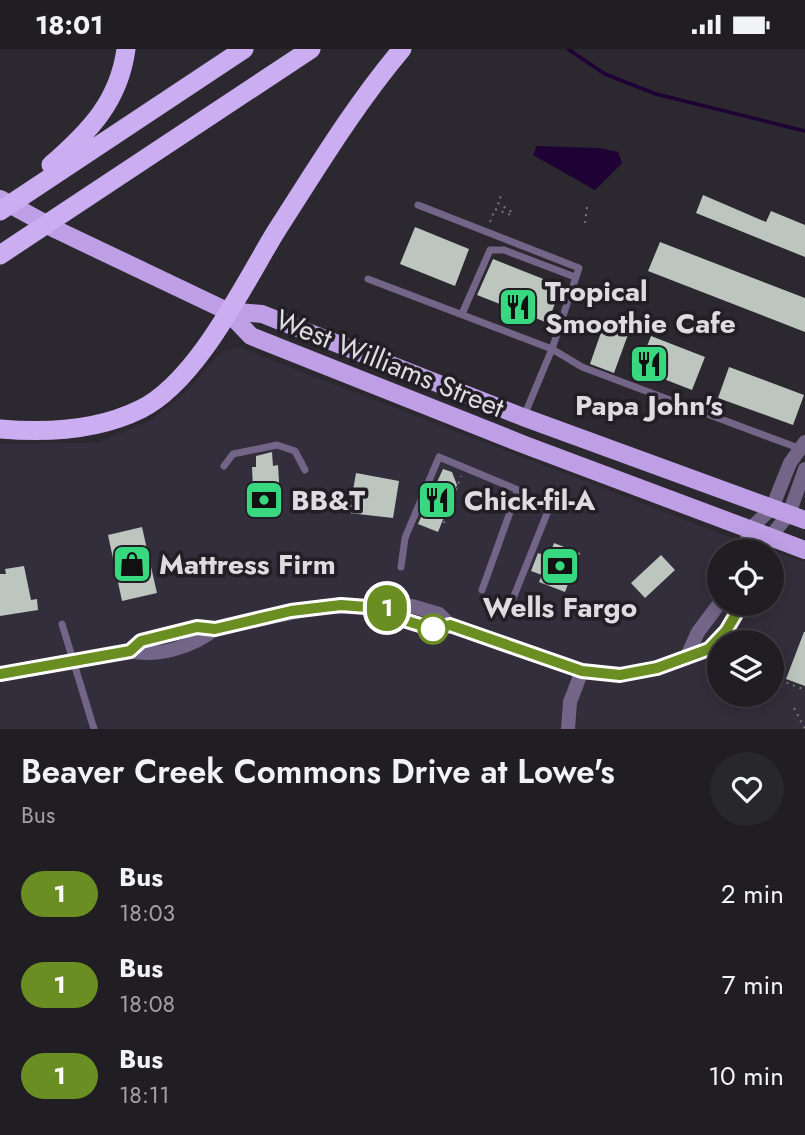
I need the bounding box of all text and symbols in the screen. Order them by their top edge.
text: 18:01 [35,6,103,44]
place label: Tropical Smoothie Cafe [545,271,736,344]
restaurant icon: Tropical Smoothie Cafe [497,286,539,328]
street label: West Williams Street [269,299,511,428]
restaurant icon: Papa John's [628,343,670,385]
place label: Papa John's [575,385,723,426]
bank icon: BB&T [243,479,285,521]
restaurant icon: Chick-fil-A [416,479,458,521]
place label: BB&T [291,480,365,521]
place label: Chick-fil-A [464,480,596,521]
map controls [707,539,784,707]
button: locate [707,539,784,616]
shop icon: Mattress Firm [111,543,153,585]
place label: Mattress Firm [159,544,336,585]
bank icon: Wells Fargo [539,545,581,587]
line badge: 1 [364,585,410,631]
place label: Wells Fargo [483,587,637,628]
text: 1 [381,590,393,625]
unlabelled marker [418,614,448,644]
button: layers [707,630,784,707]
text: Beaver Creek Commons Drive at Lowe's [21,748,615,795]
button: heart [710,752,784,826]
text: Bus [21,798,55,832]
text: Bus [119,858,163,896]
text: 2 min [721,875,784,913]
text: 1 [53,876,66,911]
text: 18:03 [119,896,175,930]
text: Bus [119,949,163,987]
text: 7 min [722,966,784,1004]
text: 1 [53,967,66,1002]
text: 18:08 [119,987,175,1021]
text: Bus [119,1040,163,1078]
text: 10 min [708,1057,784,1095]
text: 1 [53,1058,66,1093]
text: 18:11 [119,1078,170,1112]

